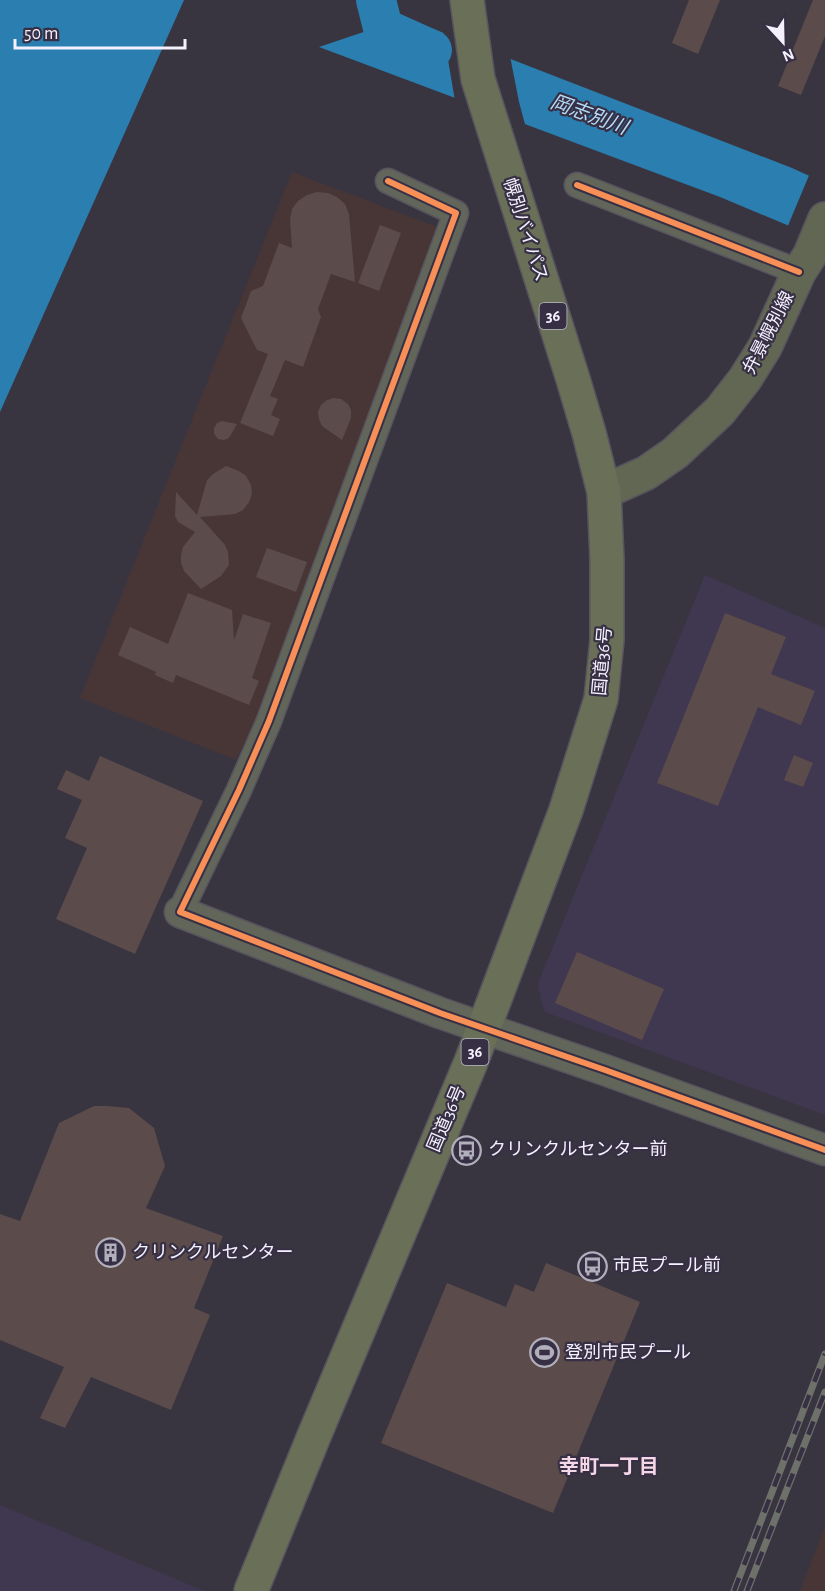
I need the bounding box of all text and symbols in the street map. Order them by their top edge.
scale bar [15,12,184,50]
north arrow [753,12,813,72]
text: 50 m [24,25,58,43]
text: N [780,45,796,64]
water label: 岡志別川 [548,91,632,139]
street label: 幌別バイパス [500,176,551,284]
street label: 弁景幌別線 [739,288,797,377]
road number: 36 [540,303,566,329]
street label: 国道36号 [589,625,615,697]
road number: 36 [462,1039,488,1065]
street label: 国道36号 [423,1083,469,1155]
bus stop icon: クリンクルセンター前 [451,1134,483,1166]
place label: クリンクルセンター前 [488,1139,667,1159]
building icon: クリンクルセンター [95,1237,127,1269]
place label: クリンクルセンター [132,1243,293,1262]
bus stop icon: 市民プール前 [576,1250,608,1282]
place label: 市民プール前 [613,1255,721,1275]
sports icon: 登別市民プール [528,1337,560,1369]
place label: 登別市民プール [565,1343,691,1362]
district label: 幸町一丁目 [559,1456,659,1477]

